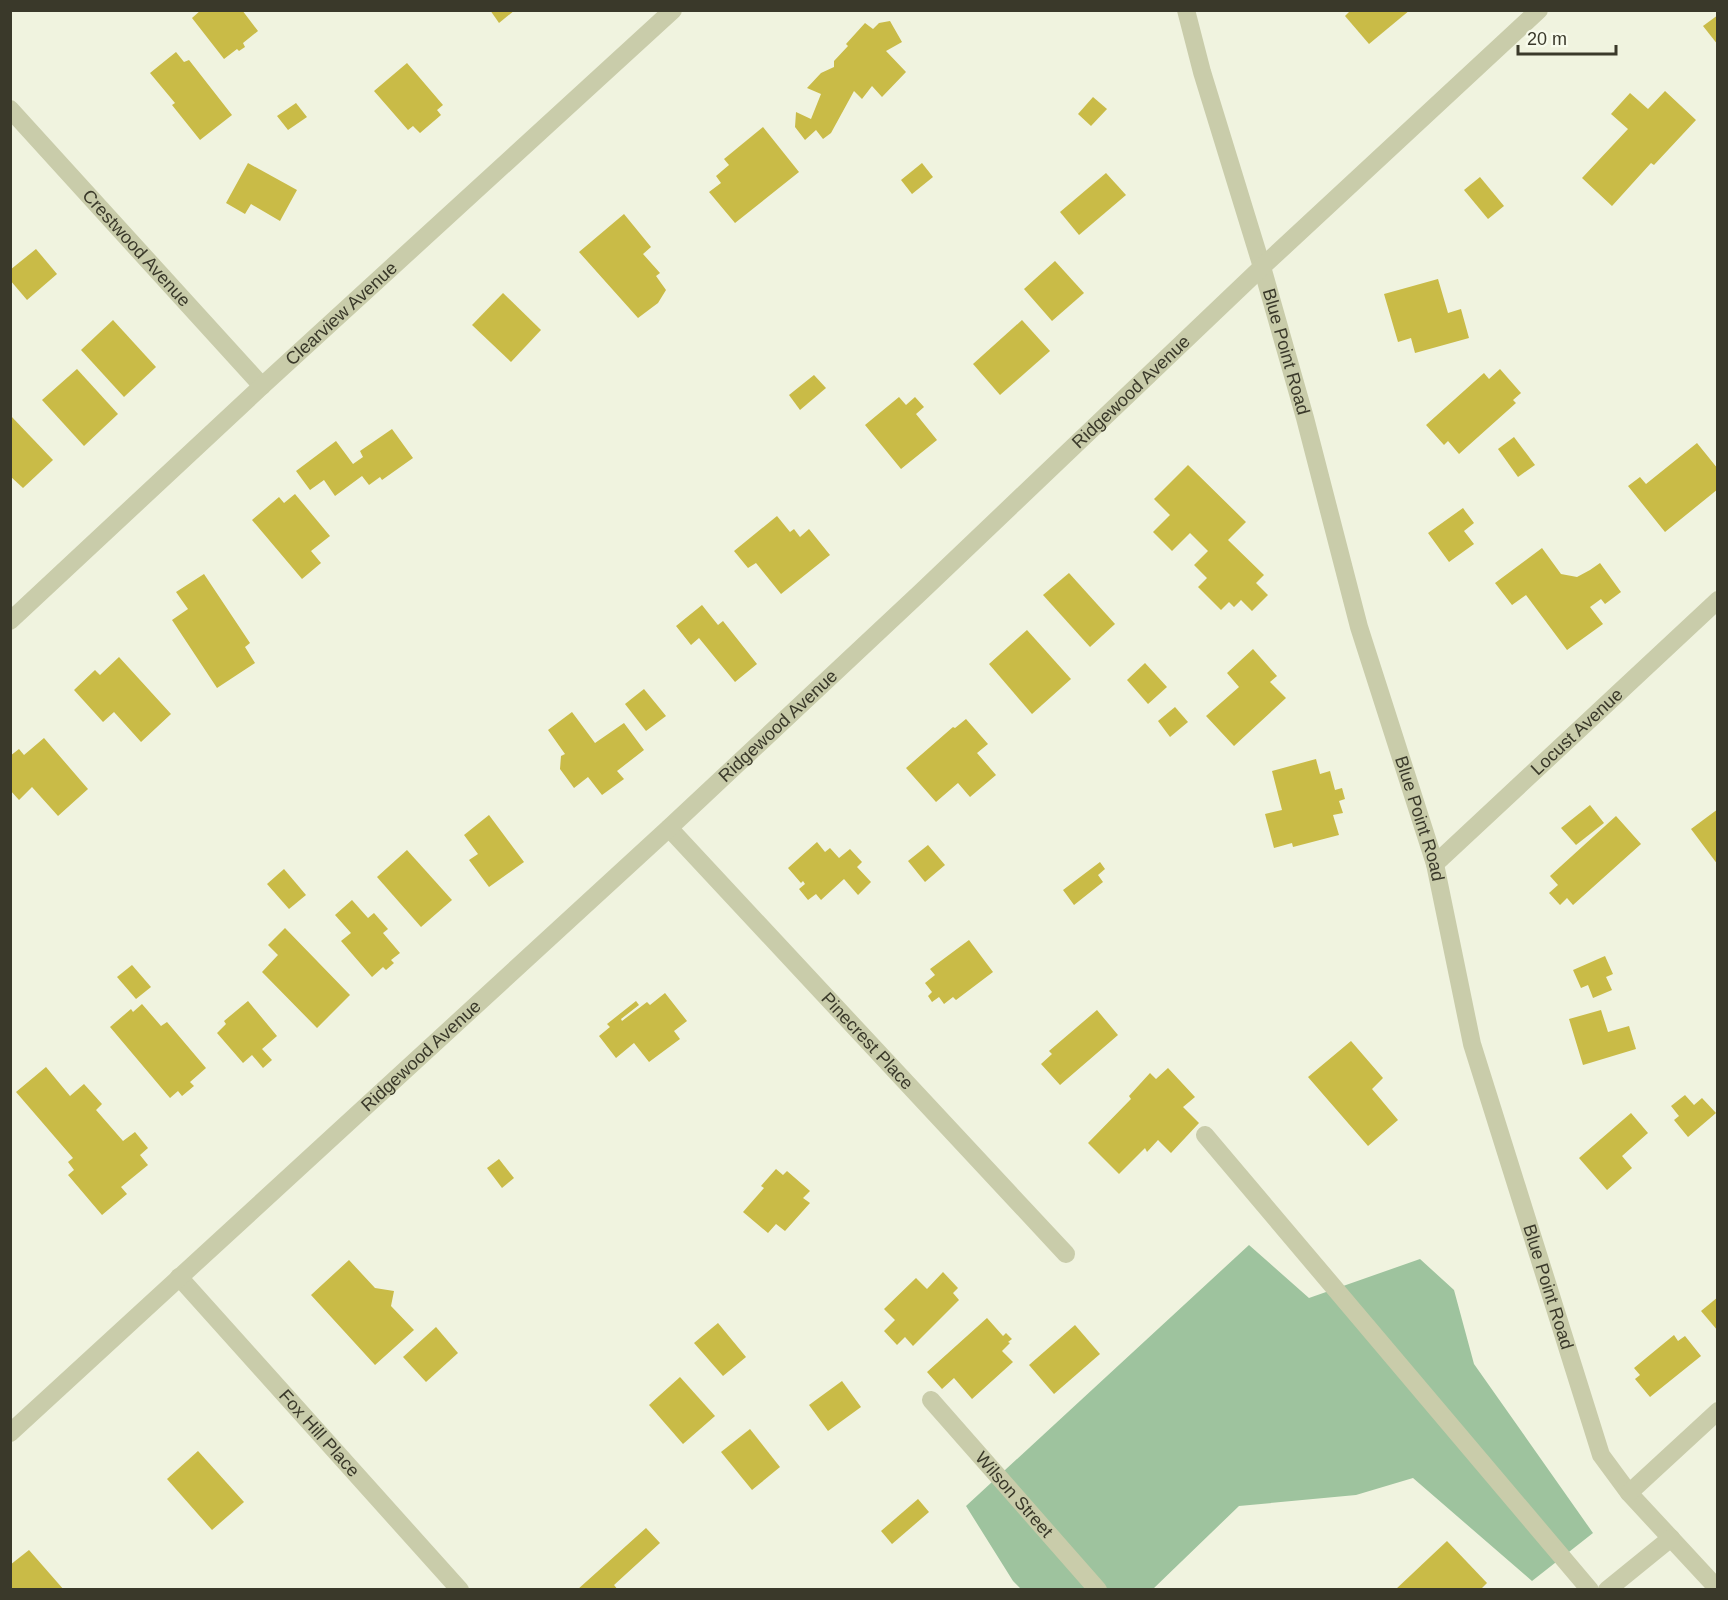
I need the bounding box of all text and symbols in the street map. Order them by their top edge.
scale bar [1518,18,1616,56]
text: 20 m [1527,29,1567,49]
street label: Crestwood Avenue [78,186,195,311]
street label: Clearview Avenue [281,258,401,369]
street label: Blue Point Road [1259,286,1314,417]
street label: Ridgewood Avenue [1068,331,1194,452]
street label: Ridgewood Avenue [715,666,841,786]
street label: Locust Avenue [1527,684,1627,779]
street label: Blue Point Road [1391,753,1448,883]
street label: Pinecrest Place [817,988,917,1093]
street label: Ridgewood Avenue [357,996,485,1115]
street label: Blue Point Road [1519,1222,1577,1352]
street label: Fox Hill Place [275,1386,364,1481]
street label: Wilson Street [971,1448,1057,1541]

